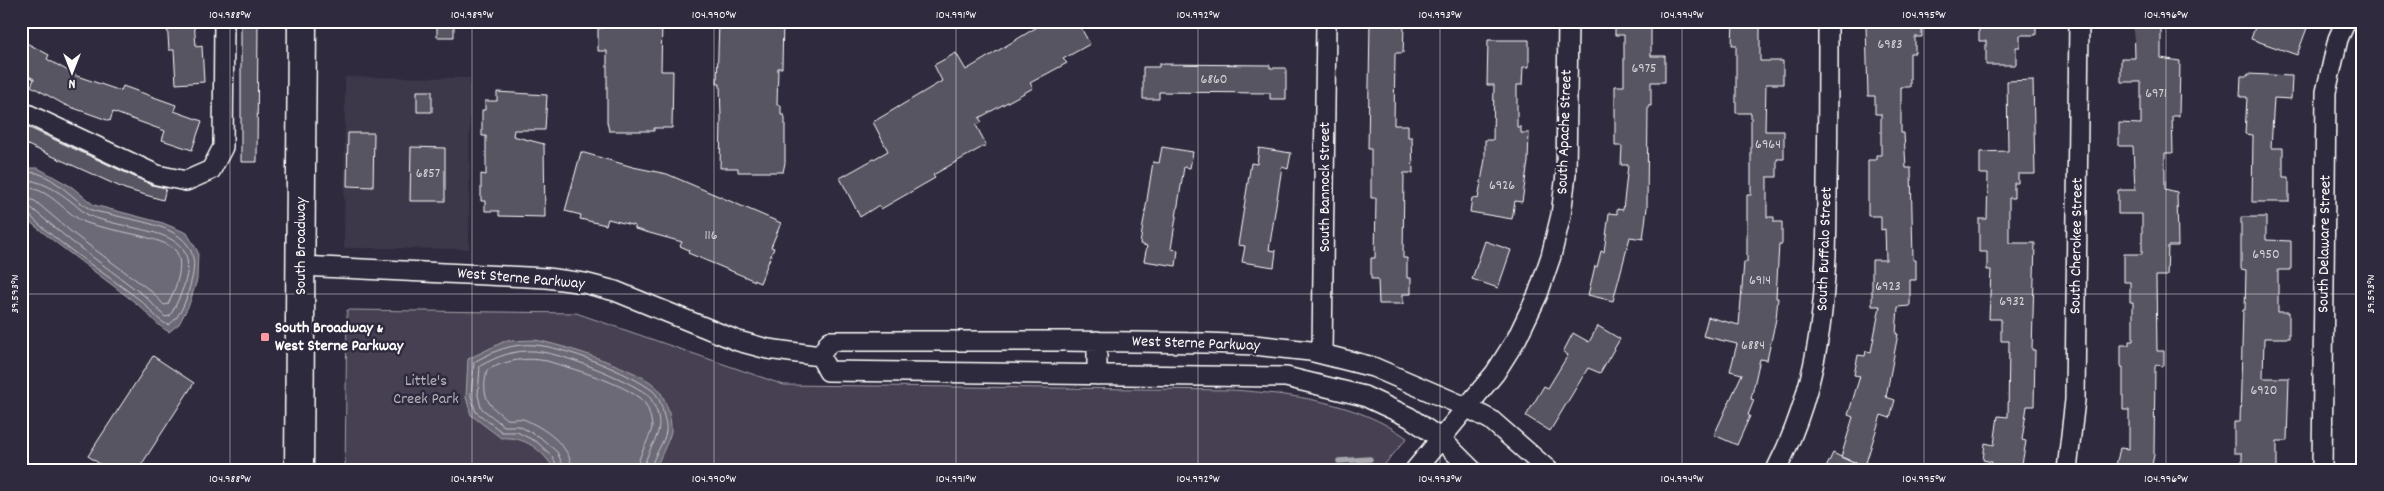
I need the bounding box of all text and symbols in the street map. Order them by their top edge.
text: 104.988°W [209,7,251,24]
text: 104.989°W [451,7,493,24]
text: 104.990°W [692,7,736,24]
text: 104.991°W [936,7,976,24]
text: 104.992°W [1176,7,1220,24]
text: 104.993°W [1418,7,1462,24]
text: 104.994°W [1661,7,1704,24]
text: 104.995°W [1902,7,1946,24]
text: 104.996°W [2144,7,2188,24]
house number: 6983 [1877,35,1903,55]
north arrow [48,48,98,98]
house number: 6975 [1631,59,1657,79]
street label: South Apache Street [1551,69,1579,195]
house number: 6860 [1201,70,1227,90]
text: N [68,73,75,93]
house number: 6971 [2145,84,2167,104]
street label: South Bannock Street [1314,122,1337,252]
house number: 6964 [1755,135,1781,155]
house number: 6857 [416,164,440,184]
street label: South Delaware Street [2312,175,2338,313]
house number: 6926 [1489,176,1515,196]
street label: South Cherokee Street [2064,177,2090,314]
street label: South Buffalo Street [1811,186,1839,311]
street label: South Broadway [290,197,313,295]
house number: 116 [705,226,718,246]
house number: 6950 [2252,245,2280,265]
street label: West Sterne Parkway [456,262,586,296]
house number: 6914 [1749,271,1771,291]
text: 39.593°N [7,274,24,313]
text: 39.593°N [2363,274,2380,313]
house number: 6923 [1875,277,1901,297]
house number: 6932 [1999,292,2025,312]
place label: South Broadway & West Sterne Parkway [275,317,405,358]
street label: West Sterne Parkway [1132,330,1261,358]
marker: South Broadway & West Sterne Parkway [259,331,271,343]
house number: 6884 [1741,336,1765,356]
park label: Little's Creek Park [393,370,459,411]
house number: 6920 [2250,381,2278,401]
text: 104.988°W [209,471,251,488]
text: 104.989°W [451,471,493,488]
text: 104.990°W [692,471,736,488]
text: 104.991°W [936,471,976,488]
text: 104.992°W [1176,471,1220,488]
text: 104.993°W [1418,471,1462,488]
text: 104.994°W [1661,471,1704,488]
text: 104.995°W [1902,471,1946,488]
text: 104.996°W [2144,471,2188,488]

